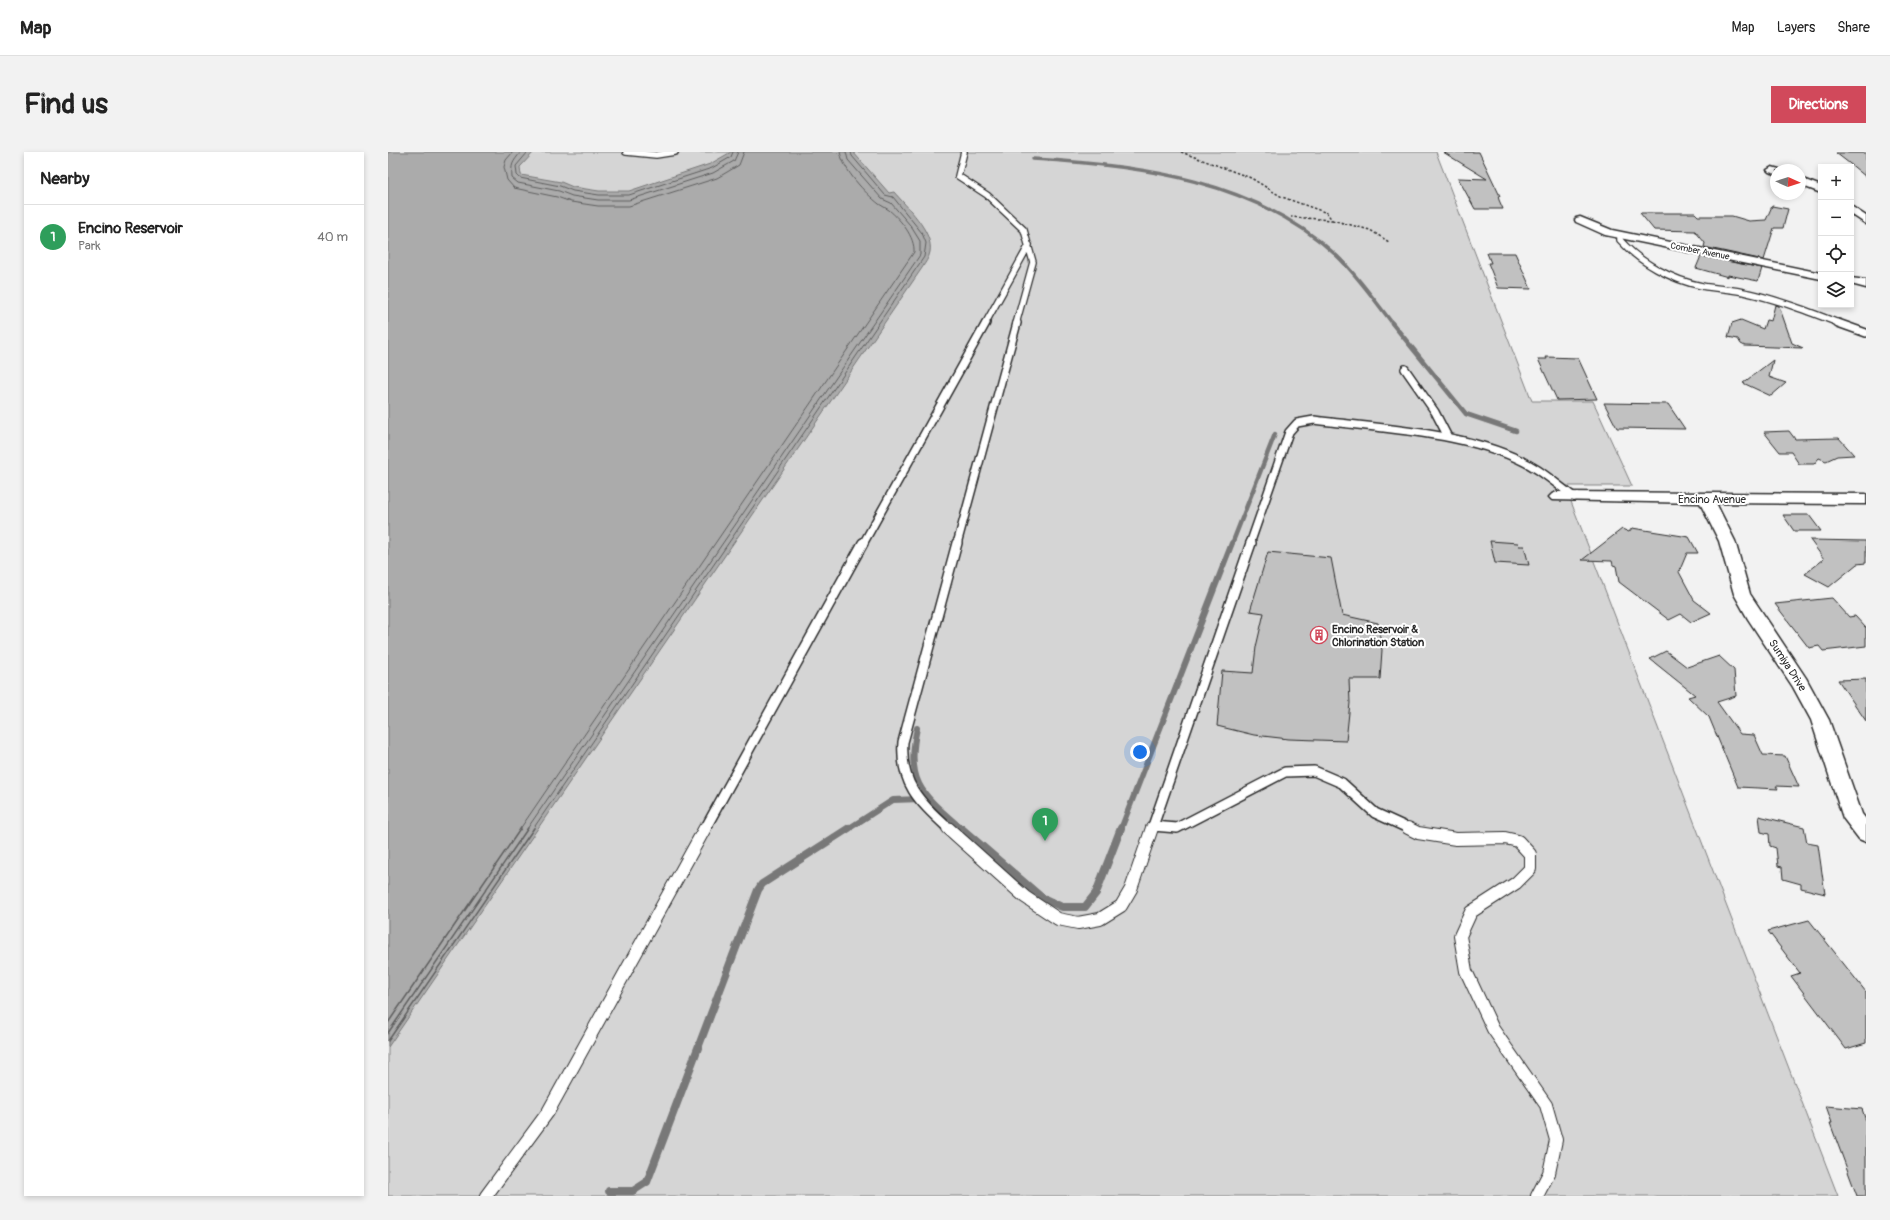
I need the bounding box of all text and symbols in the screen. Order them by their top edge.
text: Map [20,16,51,40]
text: Map [1732,19,1755,36]
text: Layers [1777,19,1815,36]
text: Share [1837,19,1870,36]
button: Directions [1771,86,1866,123]
text: Find us [24,87,108,122]
north arrow [1770,164,1806,200]
map controls [1818,164,1854,308]
button: + [1818,164,1854,200]
text: Nearby [40,168,89,189]
button: − [1818,200,1854,236]
text: Encino Reservoir [78,219,183,238]
text: 1 [50,229,56,245]
text: 40 m [317,229,348,245]
button: locate [1818,236,1854,272]
text: Park [78,238,101,254]
street label: Comber Avenue [1670,240,1731,263]
button: layers [1818,272,1854,308]
street label: Encino Avenue [1678,493,1747,506]
place label: Encino Reservoir & Chlorination Station [1332,623,1424,649]
building icon: Encino Reservoir & Chlorination Station [1309,625,1329,645]
street label: Sumiya Drive [1766,637,1809,694]
your location [1130,742,1150,762]
pin: 1 [1032,808,1058,841]

